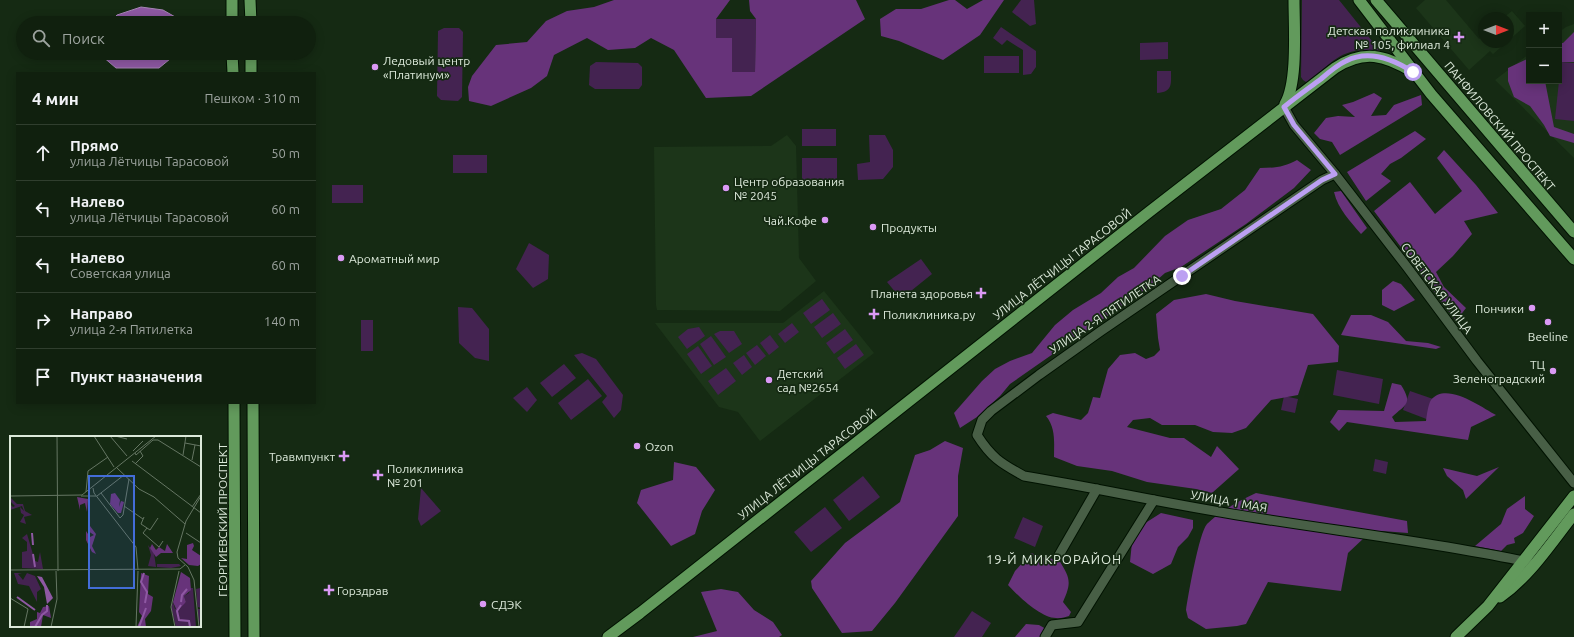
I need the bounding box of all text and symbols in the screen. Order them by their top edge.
north arrow [1478,12,1514,48]
map controls [1526,12,1562,84]
button: + [1526,12,1562,48]
search box [16,16,316,60]
place label: Детская поликлиника № 105, филиал 4 [1328,24,1450,51]
icon: search [30,27,52,49]
text: Поиск [62,30,105,47]
marker: Детская поликлиника № 105, филиал 4 [1453,31,1465,43]
button: − [1526,48,1562,84]
place label: Ледовый центр «Платинум» [383,54,470,81]
street label: ПАНФИЛОВСКИЙ ПРОСПЕКТ [1442,59,1558,193]
marker: Ледовый центр «Платинум» [370,62,380,72]
route start [1404,63,1422,81]
text: 4 мин [32,89,79,108]
text: Пешком · 310 m [204,91,300,105]
text: Прямо [70,137,119,154]
icon: ahead [32,142,54,164]
text: 50 m [271,146,300,160]
text: улица Лётчицы Тарасовой [70,154,229,168]
place label: Центр образования № 2045 [734,175,845,202]
marker: Центр образования № 2045 [721,183,731,193]
text: Налево [70,193,125,210]
icon: left [32,198,54,220]
text: 60 m [271,202,300,216]
street label: УЛИЦА ЛЁТЧИЦЫ ТАРАСОВОЙ [990,206,1134,322]
text: улица Лётчицы Тарасовой [70,210,229,224]
place label: Чай.Кофе [763,214,817,227]
marker: Чай.Кофе [820,215,830,225]
place label: Продукты [881,221,937,234]
marker: Продукты [868,222,878,232]
street label: СОВЕТСКАЯ УЛИЦА [1399,240,1475,336]
text: Налево [70,249,125,266]
place label: Ароматный мир [349,252,440,265]
marker: Ароматный мир [336,253,346,263]
icon: left [32,254,54,276]
text: 60 m [271,258,300,272]
text: Советская улица [70,266,171,280]
route end [1173,267,1191,285]
street label: УЛИЦА 2-Я ПЯТИЛЕТКА [1047,272,1163,356]
place label: Планета здоровья [871,287,973,300]
marker: Планета здоровья [976,288,986,298]
place label: Пончики [1475,302,1524,315]
marker: Пончики [1527,303,1537,313]
text: Направо [70,305,133,322]
marker: Поликлиника.ру [868,308,880,320]
place label: Поликлиника.ру [883,308,975,321]
icon: right [32,310,54,332]
text: 140 m [264,314,300,328]
marker: Beeline [1543,317,1553,327]
text: улица 2-я Пятилетка [70,322,193,336]
place label: Beeline [1528,330,1568,343]
place label: ТЦ Зеленоградский [1453,358,1546,385]
icon: arrive [32,366,54,388]
marker: ТЦ Зеленоградский [1548,366,1558,376]
place label: Детский сад №2654 [777,367,839,394]
text: Пункт назначения [70,368,203,385]
marker: Детский сад №2654 [764,375,774,385]
street label: УЛИЦА ЛЁТЧИЦЫ ТАРАСОВОЙ [735,406,879,522]
inset map [10,436,201,627]
place label: Ozon [645,440,674,453]
marker: Ozon [632,441,642,451]
street label: ГЕОРГИЕВСКИЙ ПРОСПЕКТ [216,443,229,597]
place label: Травмпункт [269,450,336,463]
marker: Травмпункт [338,450,350,462]
place label: Поликлиника № 201 [387,462,463,489]
marker: Поликлиника № 201 [372,469,384,481]
street label: УЛИЦА 1 МАЯ [1190,488,1268,514]
district label: 19-Й МИКРОРАЙОН [986,552,1122,566]
place label: Горздрав [337,584,388,597]
marker: Горздрав [324,585,334,595]
place label: СДЭК [491,598,522,611]
marker: СДЭК [478,599,488,609]

